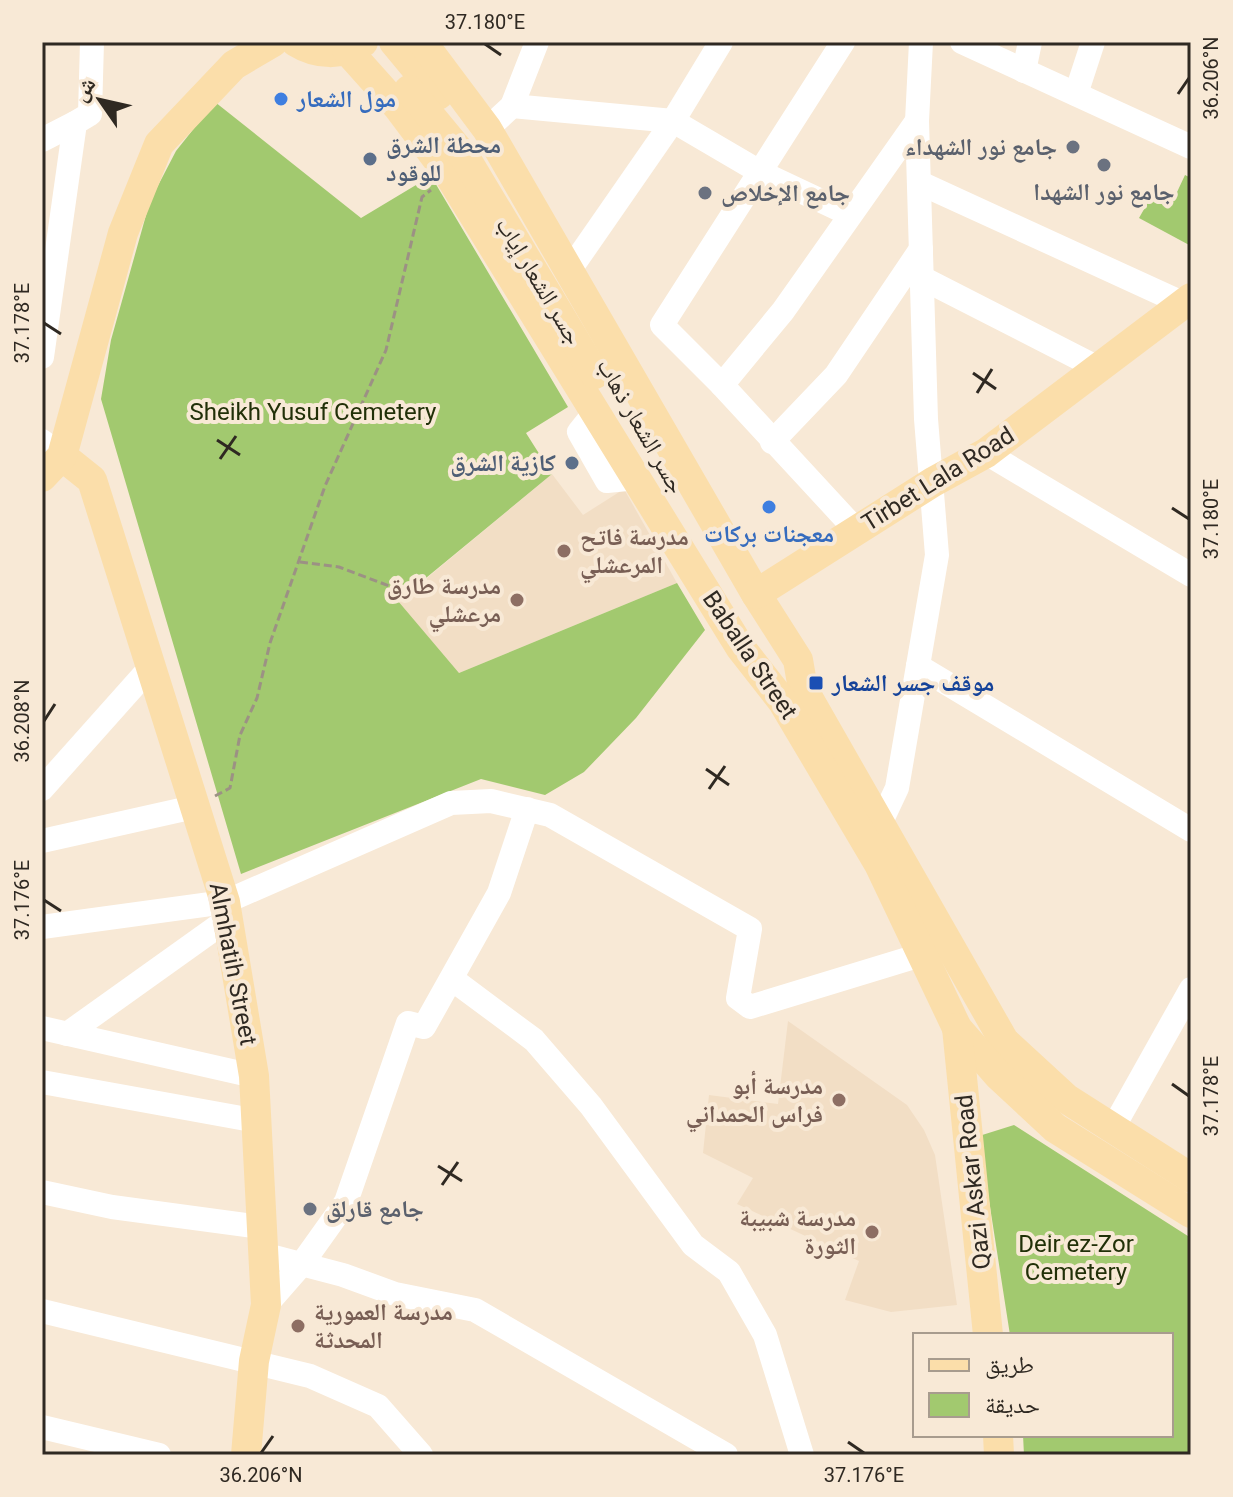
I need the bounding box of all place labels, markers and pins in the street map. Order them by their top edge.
place label: مول الشعار [296,85,396,113]
marker: مول الشعار [272,90,290,108]
place label: محطة الشرق للوقود [386,131,501,187]
place label: جامع نور الشهداء [905,133,1057,163]
marker: جامع نور الشهداء [1064,138,1082,156]
marker: محطة الشرق للوقود [361,150,379,168]
marker: جامع نور الشهدا [1095,156,1113,174]
place label: جامع نور الشهدا [1033,178,1175,208]
place label: جامع الإخلاص [721,179,850,209]
marker: جامع الإخلاص [696,184,714,202]
place label: كازية الشرق [450,449,556,477]
marker: كازية الشرق [563,454,581,472]
marker: معجنات بركات [760,498,778,516]
place label: معجنات بركات [704,520,834,548]
place label: مدرسة فاتح المرعشلي [580,523,689,584]
marker: مدرسة فاتح المرعشلي [555,542,573,560]
place label: مدرسة طارق مرعشلي [387,572,501,633]
marker: مدرسة طارق مرعشلي [508,591,526,609]
place label: موقف جسر الشعار [831,669,994,697]
marker: موقف جسر الشعار [807,674,825,692]
place label: مدرسة أبو فراس الحمداني [686,1070,823,1133]
marker: مدرسة أبو فراس الحمداني [830,1091,848,1109]
place label: جامع قارلق [326,1195,424,1225]
marker: جامع قارلق [301,1200,319,1218]
place label: مدرسة شبيبة الثورة [739,1204,856,1260]
marker: مدرسة شبيبة الثورة [863,1223,881,1241]
place label: مدرسة العمورية المحدثة [314,1298,453,1354]
marker: مدرسة العمورية المحدثة [289,1317,307,1335]

